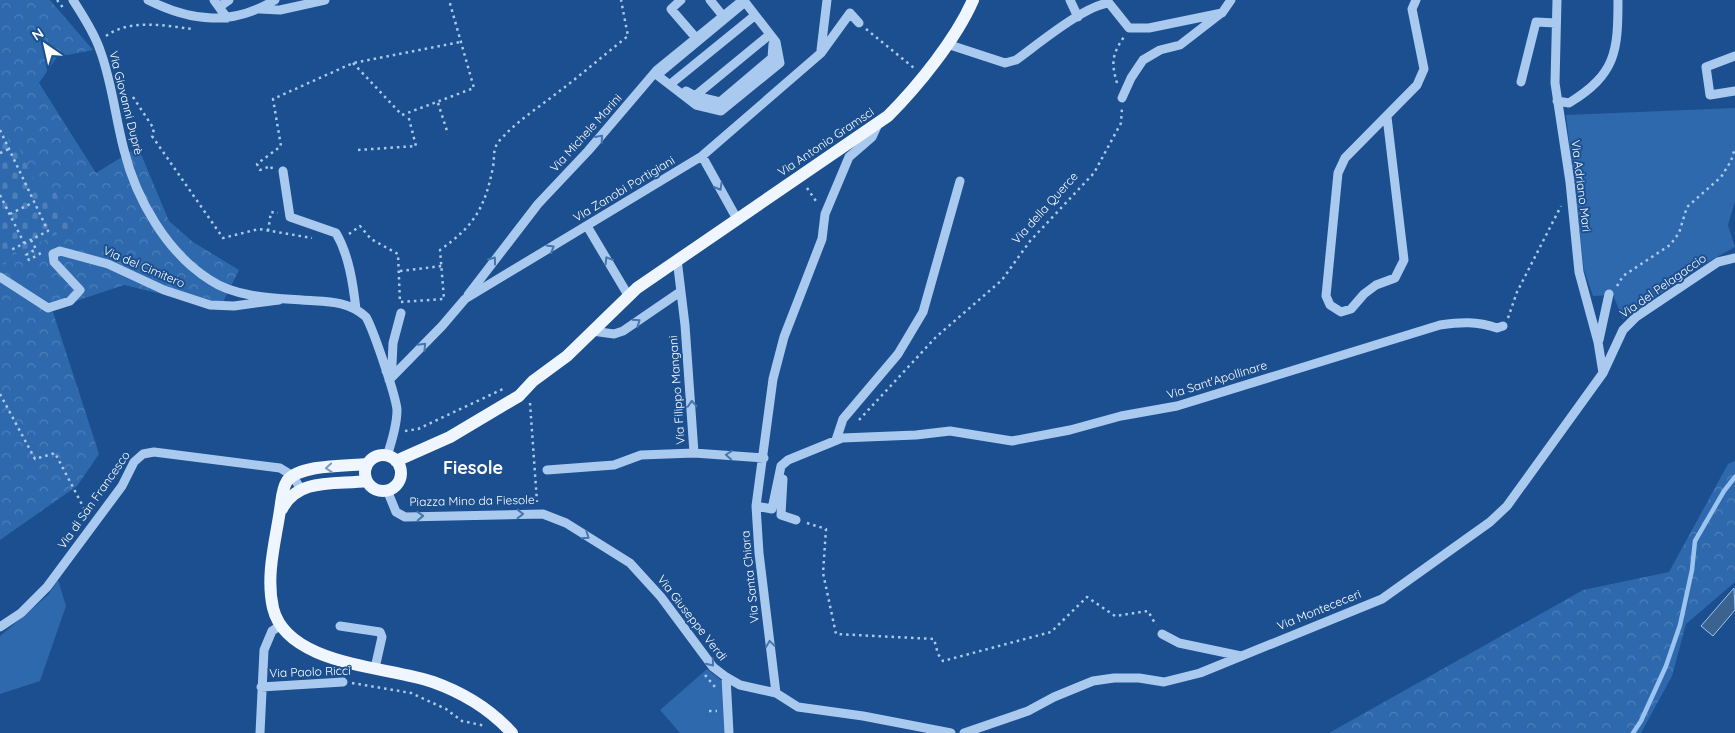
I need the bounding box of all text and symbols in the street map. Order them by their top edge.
north arrow [20,20,70,70]
text: N [28,24,47,45]
street label: Via Giovanni Duprè [106,49,147,157]
street label: Via Michele Marini [547,90,625,175]
street label: Via Antonio Gramsci [775,104,877,179]
one-way arrow [595,134,604,143]
street label: Via Adriano Mari [1568,139,1595,233]
street label: Via Zanobi Portigiani [570,152,677,225]
street label: Via della Querce [1008,168,1081,247]
one-way arrow [713,182,723,191]
street label: Via del Cimitero [101,243,187,291]
one-way arrow [545,244,554,254]
street label: Via del Pelagaccio [1617,250,1709,321]
one-way arrow [487,256,496,266]
one-way arrow [604,257,614,266]
one-way arrow [631,319,641,328]
street label: Via Filippo Mangani [665,335,688,445]
one-way arrow [418,342,427,351]
street label: Via Sant'Apollinare [1165,357,1269,402]
one-way arrow [686,400,697,408]
street label: Via di San Francesco [54,448,133,551]
one-way arrow [725,450,733,461]
district label: Fiesole [443,456,503,479]
one-way arrow [325,462,333,473]
street label: Piazza Mino da Fiesole [409,492,535,509]
one-way arrow [516,509,524,519]
one-way arrow [416,511,424,522]
one-way arrow [581,530,590,539]
street label: Via Santa Chiara [737,530,762,624]
street label: Via Giuseppe Verdi [654,572,730,663]
street label: Via Montececeri [1275,586,1363,633]
one-way arrow [765,640,776,648]
one-way arrow [705,657,713,666]
street label: Via Paolo Ricci [269,663,351,680]

